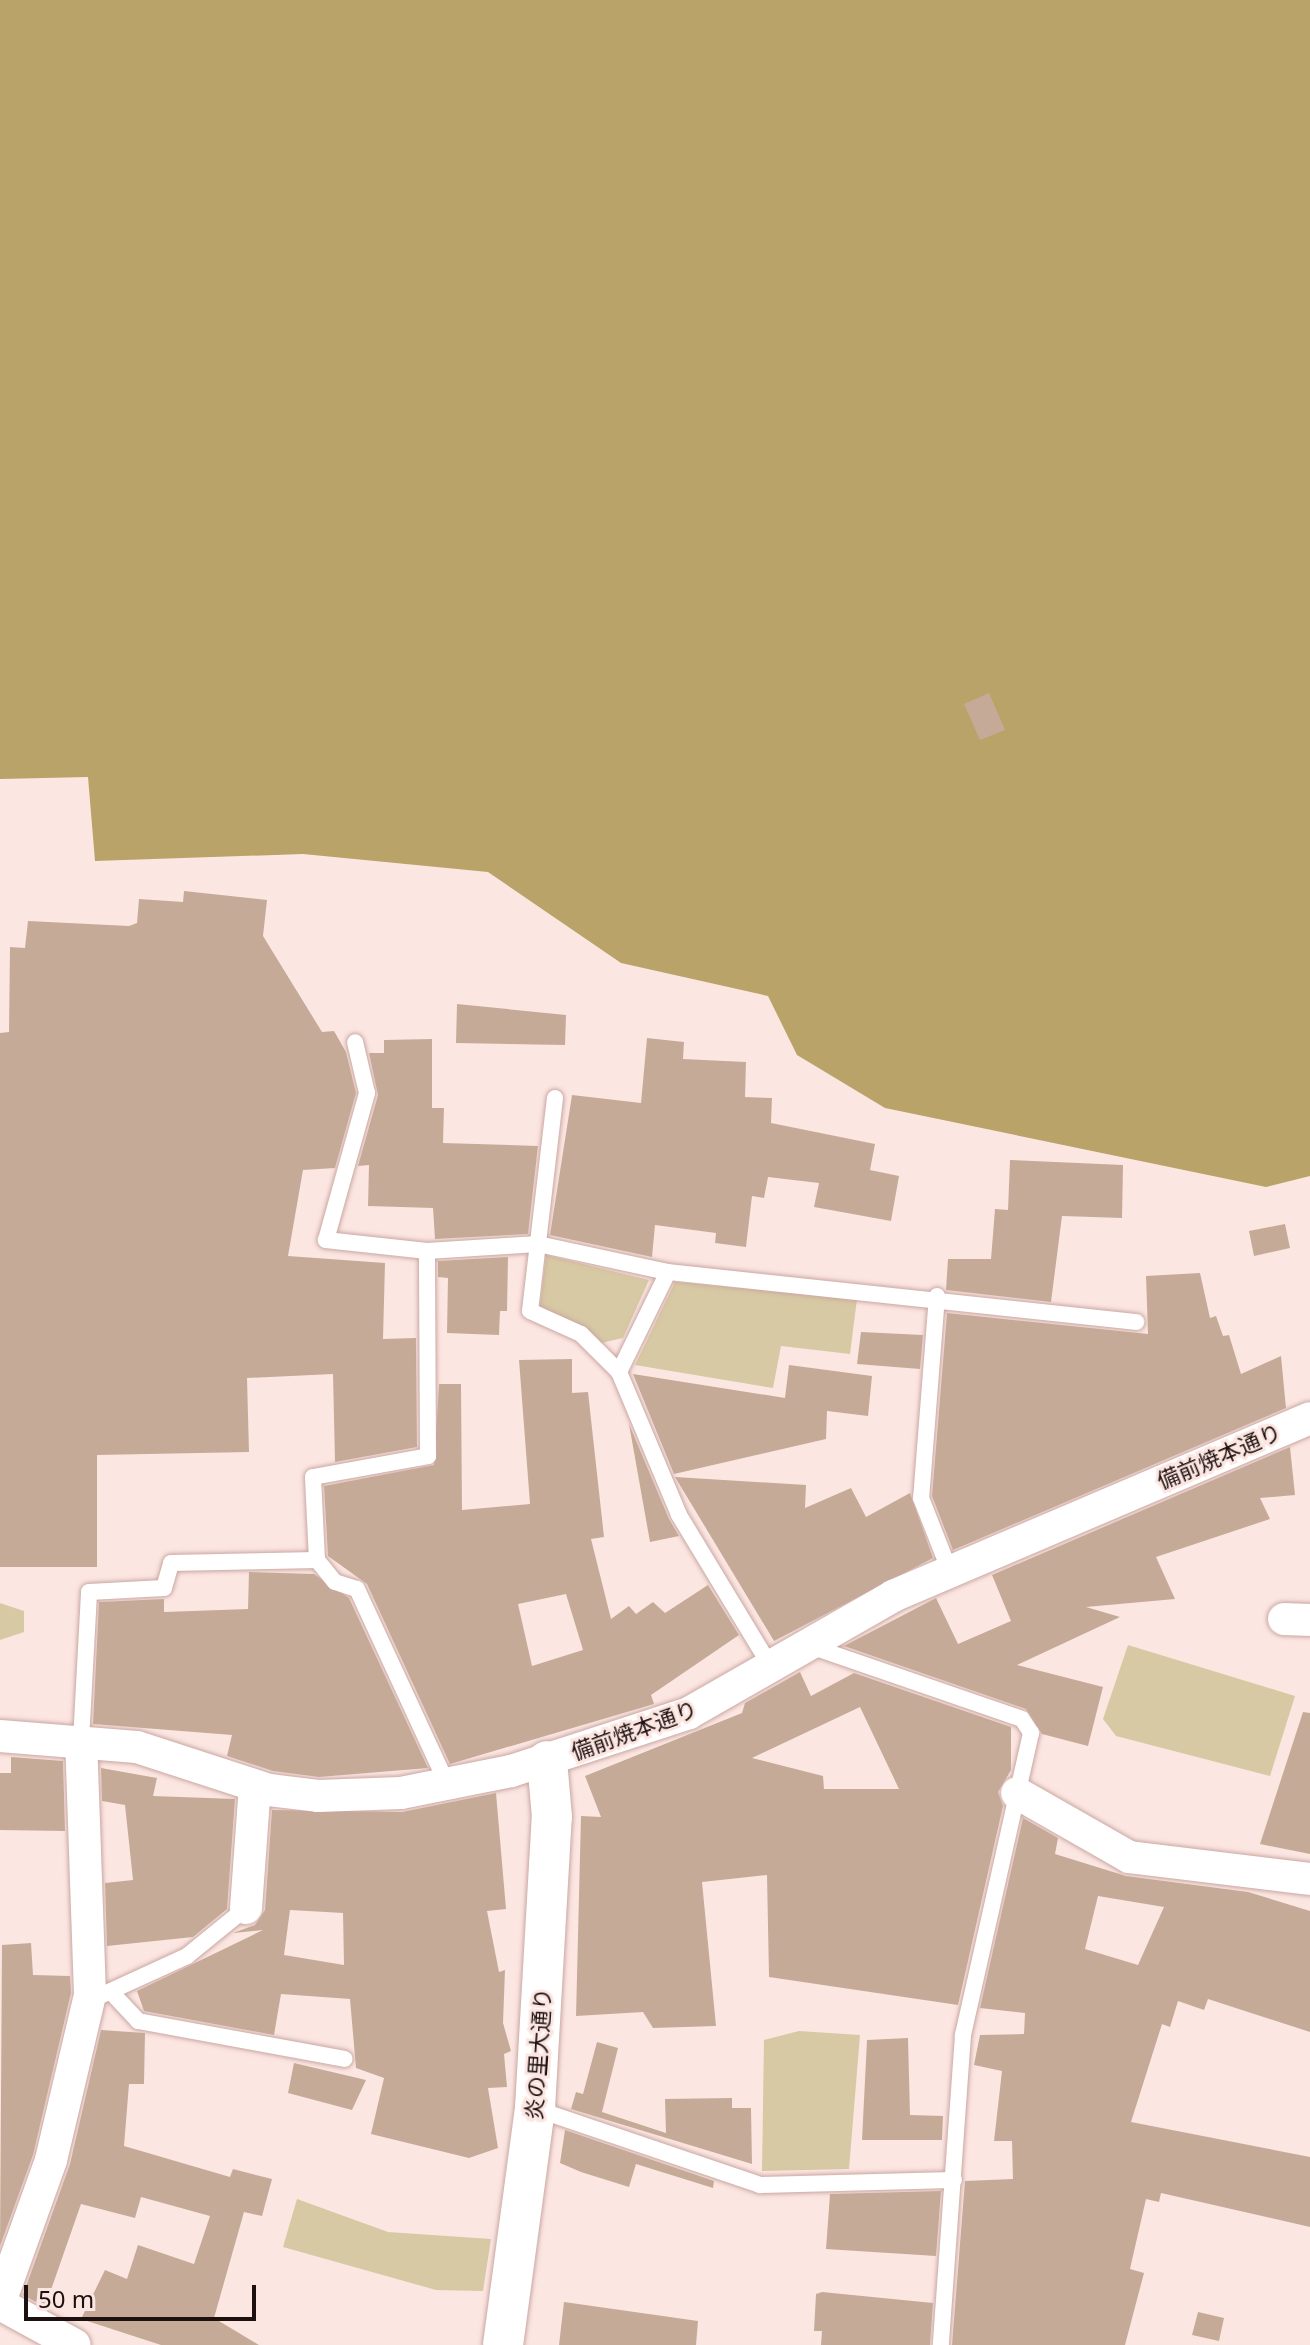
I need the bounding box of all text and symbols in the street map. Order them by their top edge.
street label: 備前焼本通り [1153,1418,1285,1494]
street label: 備前焼本通り [567,1695,701,1765]
street label: 炎の里大通り [520,1987,556,2121]
scale bar [28,2269,260,2319]
text: 50 m [38,2282,94,2315]

